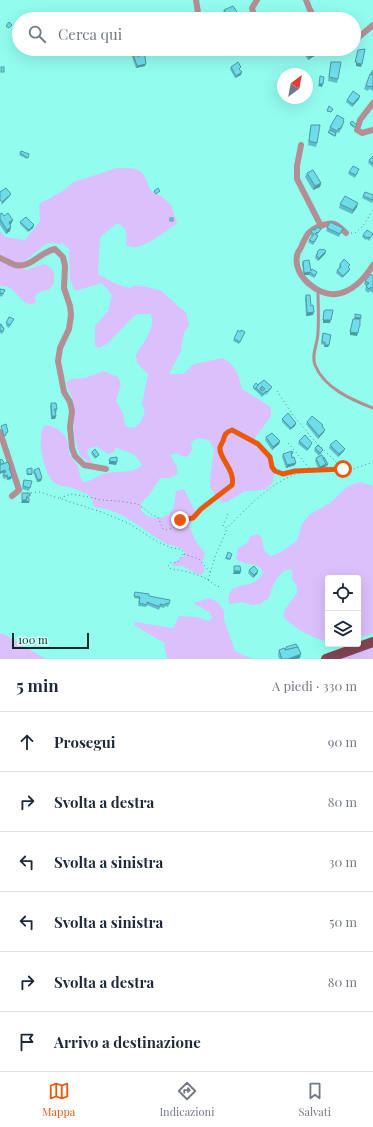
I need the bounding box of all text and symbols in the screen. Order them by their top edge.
search box [12,12,361,56]
icon: search [26,23,48,45]
text: Cerca qui [58,24,122,44]
north arrow [277,68,313,104]
route start [334,460,352,478]
route end [171,511,189,529]
map controls [325,575,361,647]
button: locate [325,575,361,611]
button: layers [325,611,361,647]
scale bar [12,631,89,650]
text: 100 m [18,632,48,647]
text: 5 min [16,674,59,696]
text: A piedi · 330 m [272,677,357,694]
icon: ahead [16,731,38,753]
text: Prosegui [54,732,116,752]
text: 90 m [328,733,357,750]
icon: right [16,791,38,813]
text: Svolta a destra [54,792,154,812]
text: 80 m [328,793,357,810]
icon: left [16,851,38,873]
text: Svolta a sinistra [54,852,163,872]
text: 30 m [329,853,357,870]
icon: left [16,911,38,933]
text: Svolta a sinistra [54,912,163,932]
text: 50 m [329,913,357,930]
icon: right [16,971,38,993]
text: Svolta a destra [54,972,154,992]
text: 80 m [328,973,357,990]
icon: arrive [16,1031,38,1053]
text: Arrivo a destinazione [54,1032,201,1052]
tab: Mappa [42,1080,75,1119]
tab: Indicazioni [159,1080,214,1119]
tab: Salvati [298,1080,331,1119]

